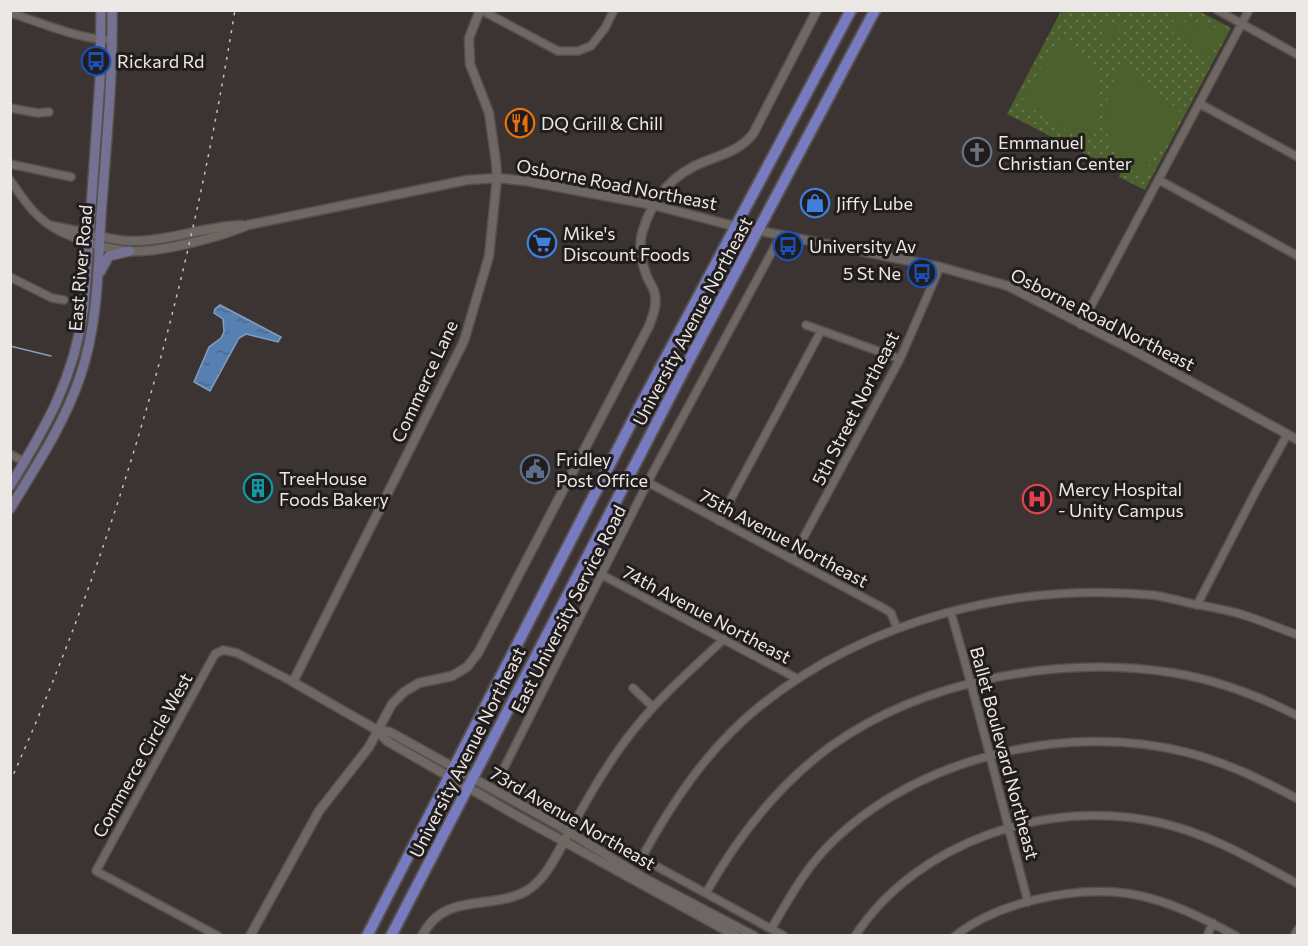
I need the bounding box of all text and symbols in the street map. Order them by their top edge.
bus stop icon: Rickard Rd [80,45,112,77]
place label: Rickard Rd [117,50,204,72]
restaurant icon: DQ Grill & Chill [504,107,536,139]
place label: DQ Grill & Chill [541,112,663,134]
place label: Emmanuel Christian Center [998,131,1132,174]
church icon: Emmanuel Christian Center [961,136,993,168]
street label: Osborne Road Northeast [515,154,719,214]
shop icon: Jiffy Lube [799,187,831,219]
place label: Jiffy Lube [836,192,913,214]
street label: East River Road [64,204,96,332]
street label: University Avenue Northeast [627,213,757,429]
place label: Mike's Discount Foods [563,222,690,265]
supermarket icon: Mike's Discount Foods [526,227,558,259]
bus stop icon: University Av [772,230,804,262]
place label: University Av [809,235,916,257]
bus stop icon: 5 St Ne [906,257,938,289]
place label: 5 St Ne [843,262,901,284]
street label: Osborne Road Northeast [1007,263,1199,375]
street label: Commerce Lane [386,316,462,446]
street label: 5th Street Northeast [807,328,903,488]
place label: Fridley Post Office [556,448,648,491]
public building icon: Fridley Post Office [519,453,551,485]
place label: TreeHouse Foods Bakery [279,467,389,510]
building icon: TreeHouse Foods Bakery [242,472,274,504]
place label: Mercy Hospital - Unity Campus [1058,478,1184,521]
hospital icon: Mercy Hospital - Unity Campus [1021,483,1053,515]
street label: 75th Avenue Northeast [696,484,872,592]
street label: East University Service Road [506,501,630,717]
street label: 74th Avenue Northeast [619,560,795,668]
street label: University Avenue Northeast [404,643,530,861]
street label: Ballet Boulevard Northeast [966,644,1044,862]
street label: Commerce Circle West [88,669,196,841]
street label: 73rd Avenue Northeast [486,762,660,874]

